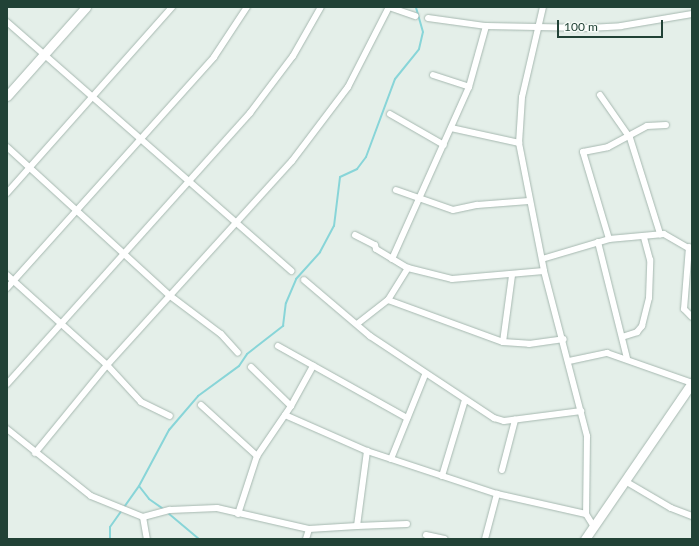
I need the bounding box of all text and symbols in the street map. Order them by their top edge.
scale bar [559,12,665,38]
text: 100 m [564,19,598,34]

